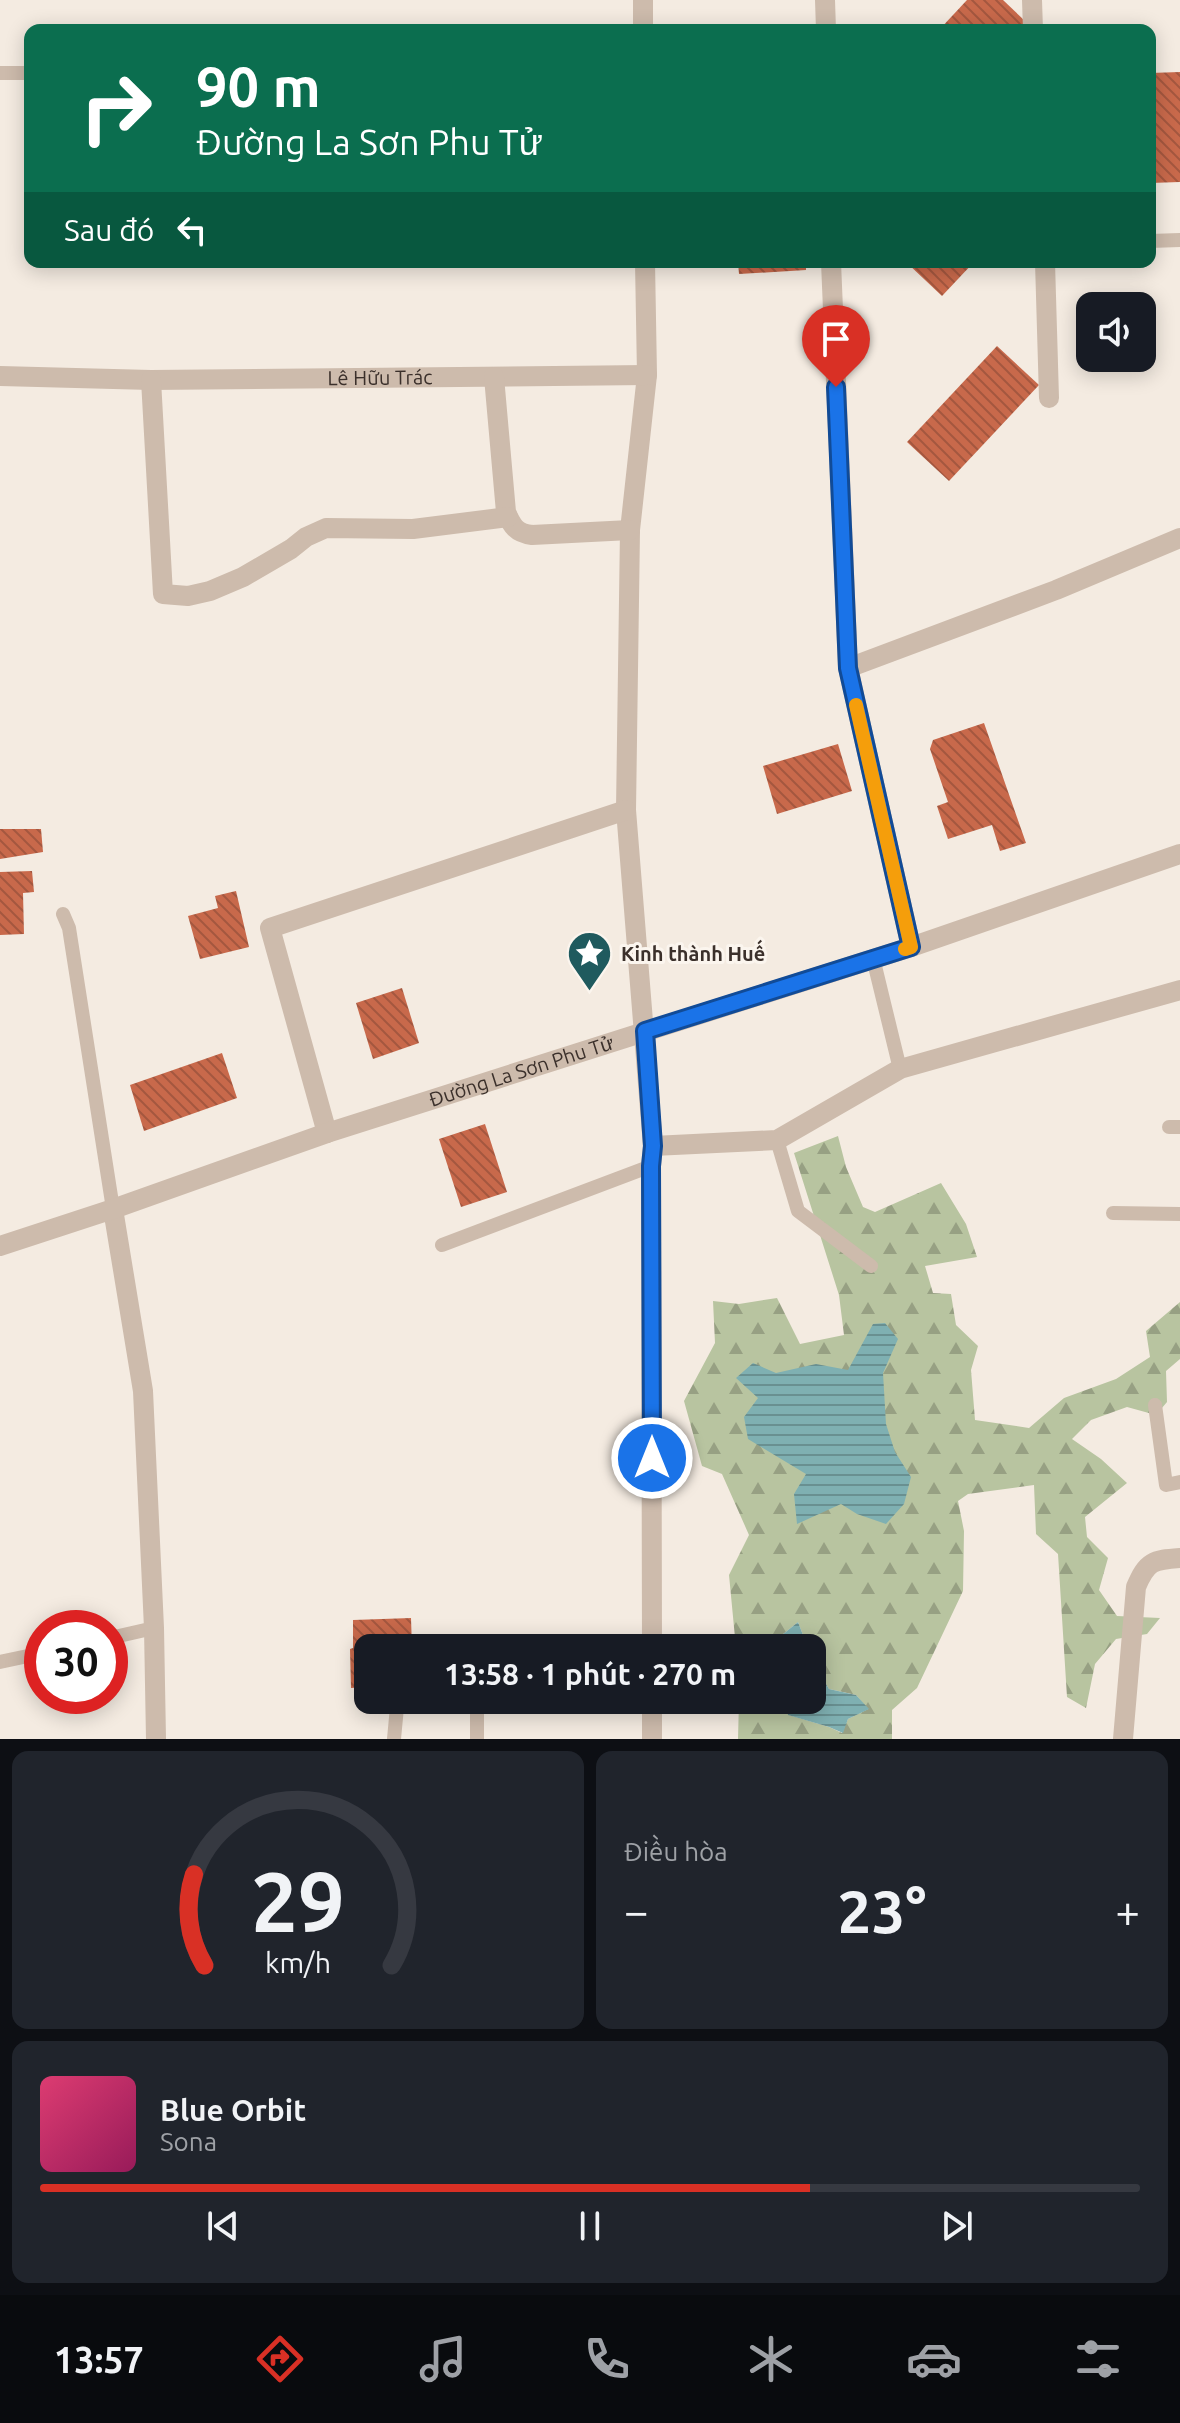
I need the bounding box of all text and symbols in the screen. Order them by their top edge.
text: 90 m [196,55,321,118]
icon: right [64,56,168,160]
text: Đường La Sơn Phu Tử [196,121,543,162]
icon: left [170,208,214,252]
text: Sau đó [64,213,154,247]
map controls [1076,292,1156,372]
button: sound [1076,292,1156,372]
pin [802,305,870,387]
icon: arrive [814,317,858,361]
street label: Lê Hữu Trác [327,365,433,389]
place icon: Kinh thành Huế [566,930,614,993]
place label: Kinh thành Huế [621,939,765,965]
street label: Đường La Sơn Phu Tử [426,1030,617,1111]
position arrow [610,1416,694,1500]
speed limit sign: 30 [24,1610,128,1714]
text: 13:58 · 1 phút · 270 m [444,1657,736,1691]
text: Điều hòa [624,1837,728,1866]
text: 29 [251,1854,345,1948]
text: 23° [838,1877,926,1944]
text: − [624,1886,649,1935]
text: + [1115,1886,1140,1935]
text: km/h [265,1946,331,1978]
text: Blue Orbit [160,2093,306,2127]
text: Sona [160,2127,217,2156]
icon: previous [201,2204,245,2248]
icon: pause [568,2204,612,2248]
icon: next [935,2204,979,2248]
icon: directions [252,2331,308,2387]
icon: music [415,2331,471,2387]
icon: phone [579,2331,635,2387]
icon: climate [743,2331,799,2387]
icon: car [906,2331,962,2387]
icon: filters [1070,2331,1126,2387]
text: 13:57 [54,2339,144,2380]

